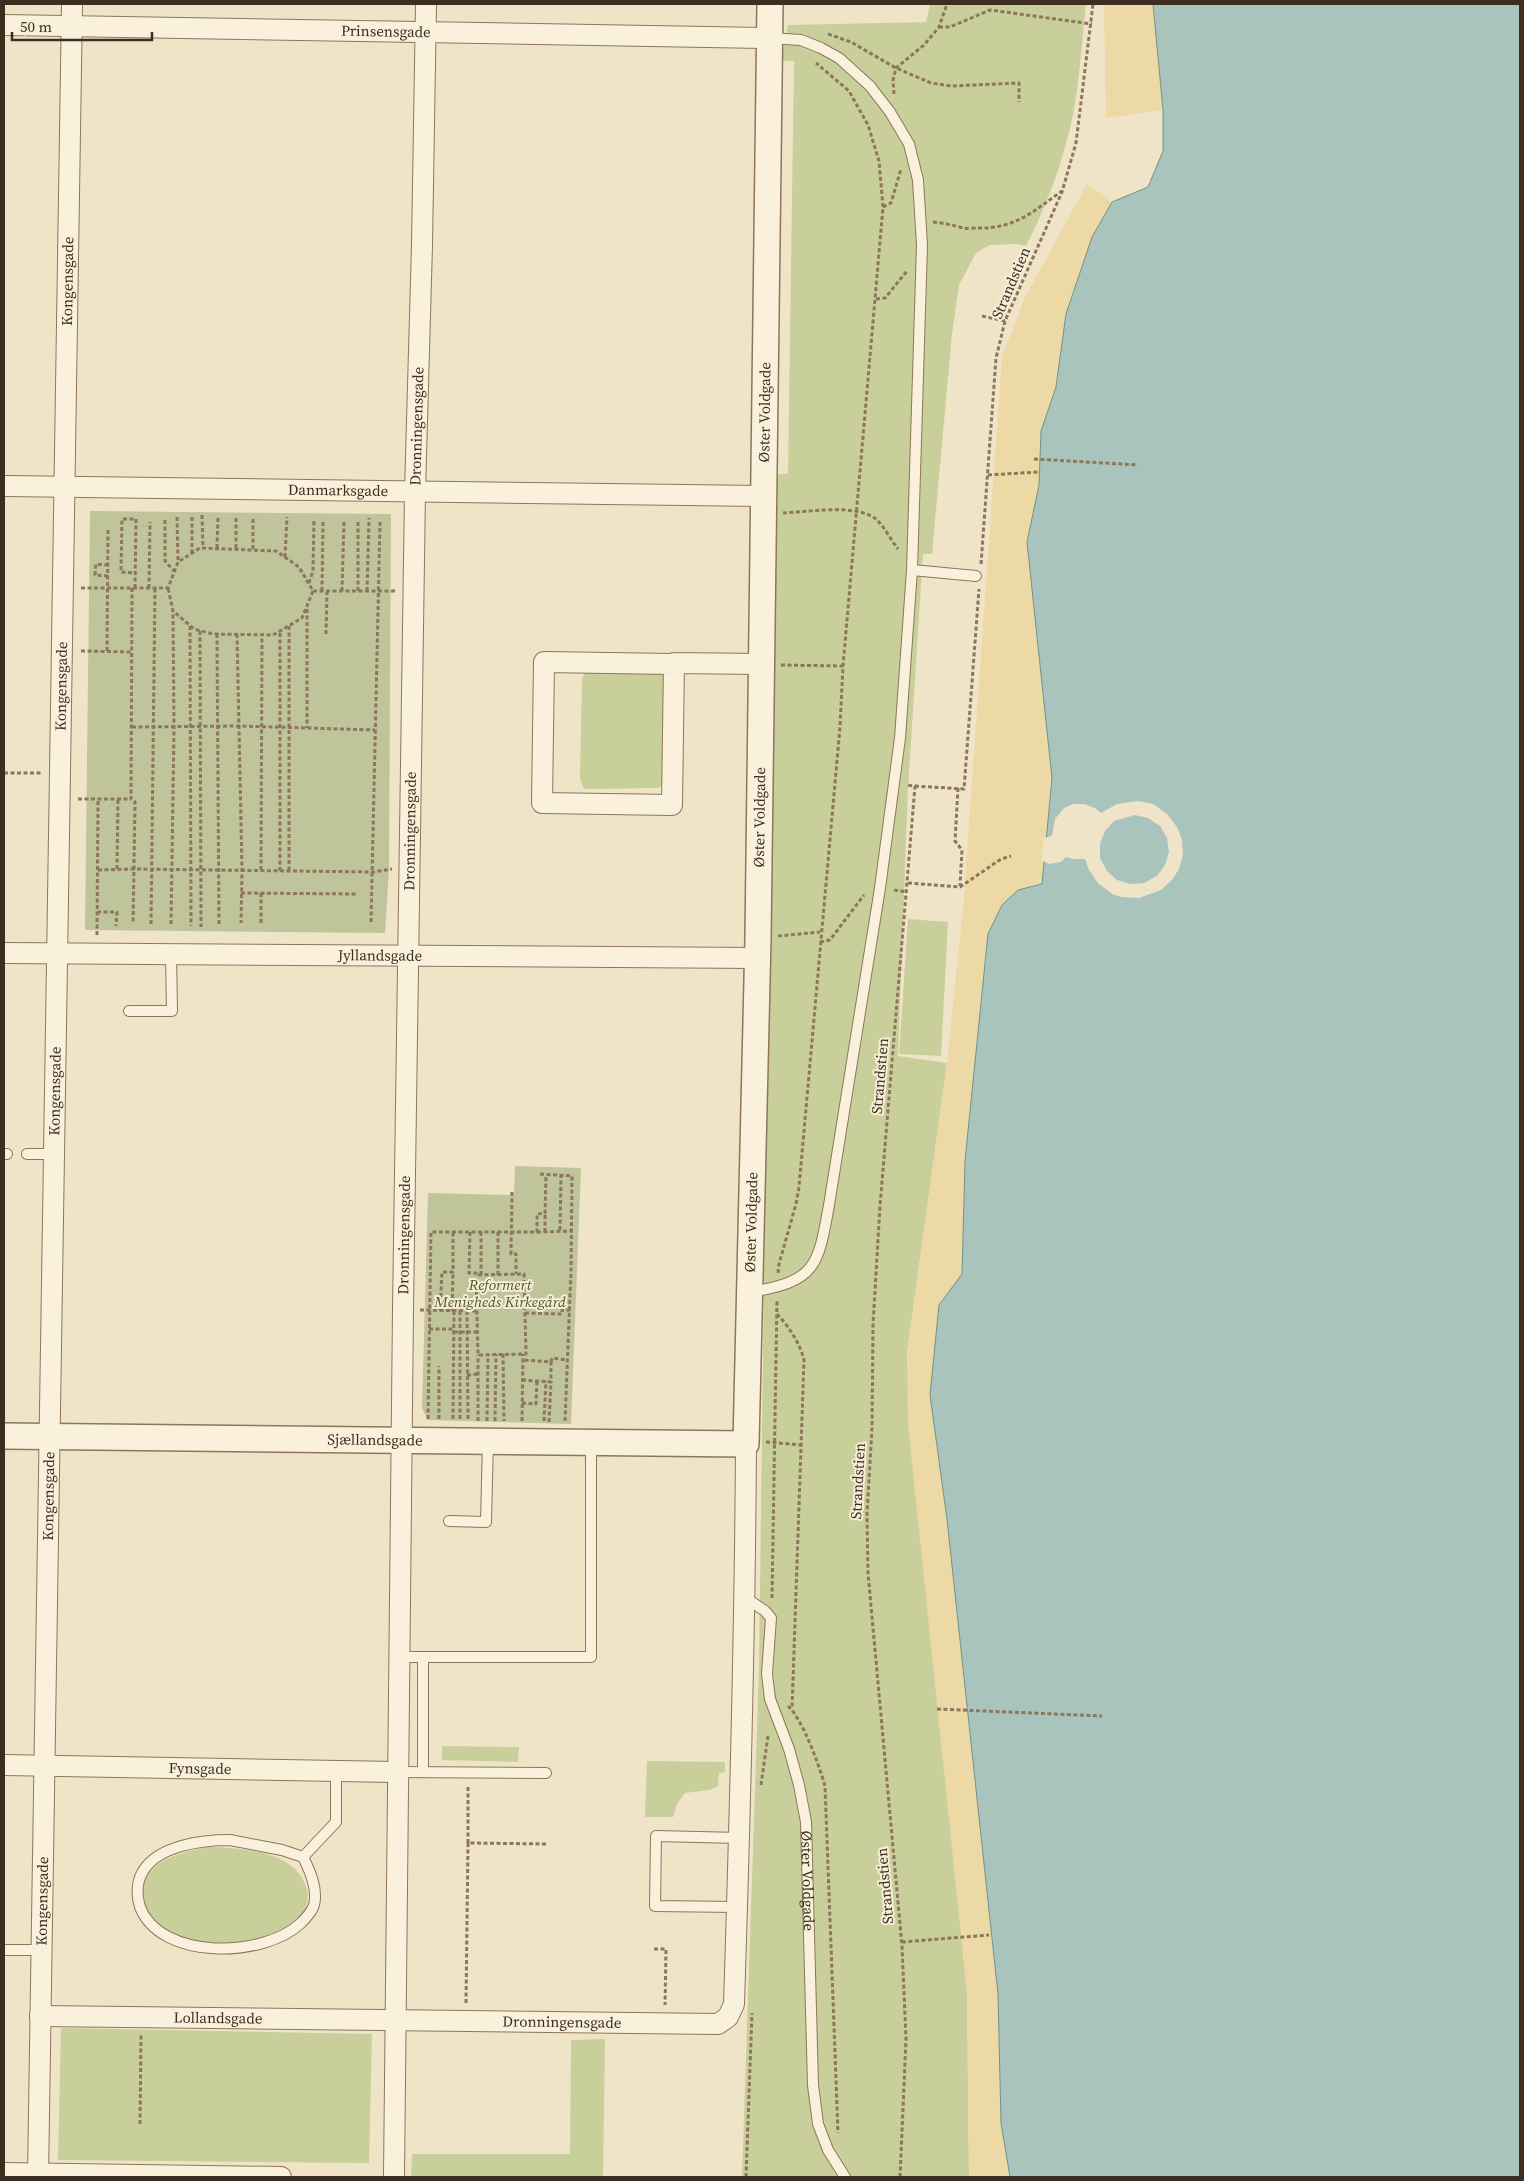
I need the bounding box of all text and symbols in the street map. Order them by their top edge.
scale bar [12,10,152,42]
text: 50 m [20,16,52,37]
street label: Prinsensgade [341,20,431,42]
street label: Kongensgade [56,236,78,326]
street label: Strandstien [986,244,1035,322]
street label: Øster Voldgade [753,362,775,463]
street label: Dronningensgade [404,366,429,486]
street label: Danmarksgade [288,479,389,501]
street label: Kongensgade [50,641,72,731]
street label: Øster Voldgade [748,767,770,867]
street label: Dronningensgade [398,771,421,891]
street label: Jyllandsgade [337,944,423,966]
street label: Strandstien [866,1037,893,1115]
street label: Kongensgade [43,1046,66,1136]
street label: Øster Voldgade [739,1171,762,1273]
street label: Dronningensgade [392,1175,415,1295]
park label: Reformert Menigheds Kirkegård [433,1274,566,1312]
street label: Sjællandsgade [327,1428,423,1451]
street label: Strandstien [845,1442,870,1520]
street label: Kongensgade [37,1451,59,1541]
street label: Fynsgade [168,1757,232,1779]
street label: Øster Voldgade [796,1830,820,1932]
street label: Strandstien [871,1847,898,1925]
street label: Kongensgade [31,1856,53,1946]
street label: Lollandsgade [173,2007,263,2029]
street label: Dronningensgade [502,2010,622,2033]

